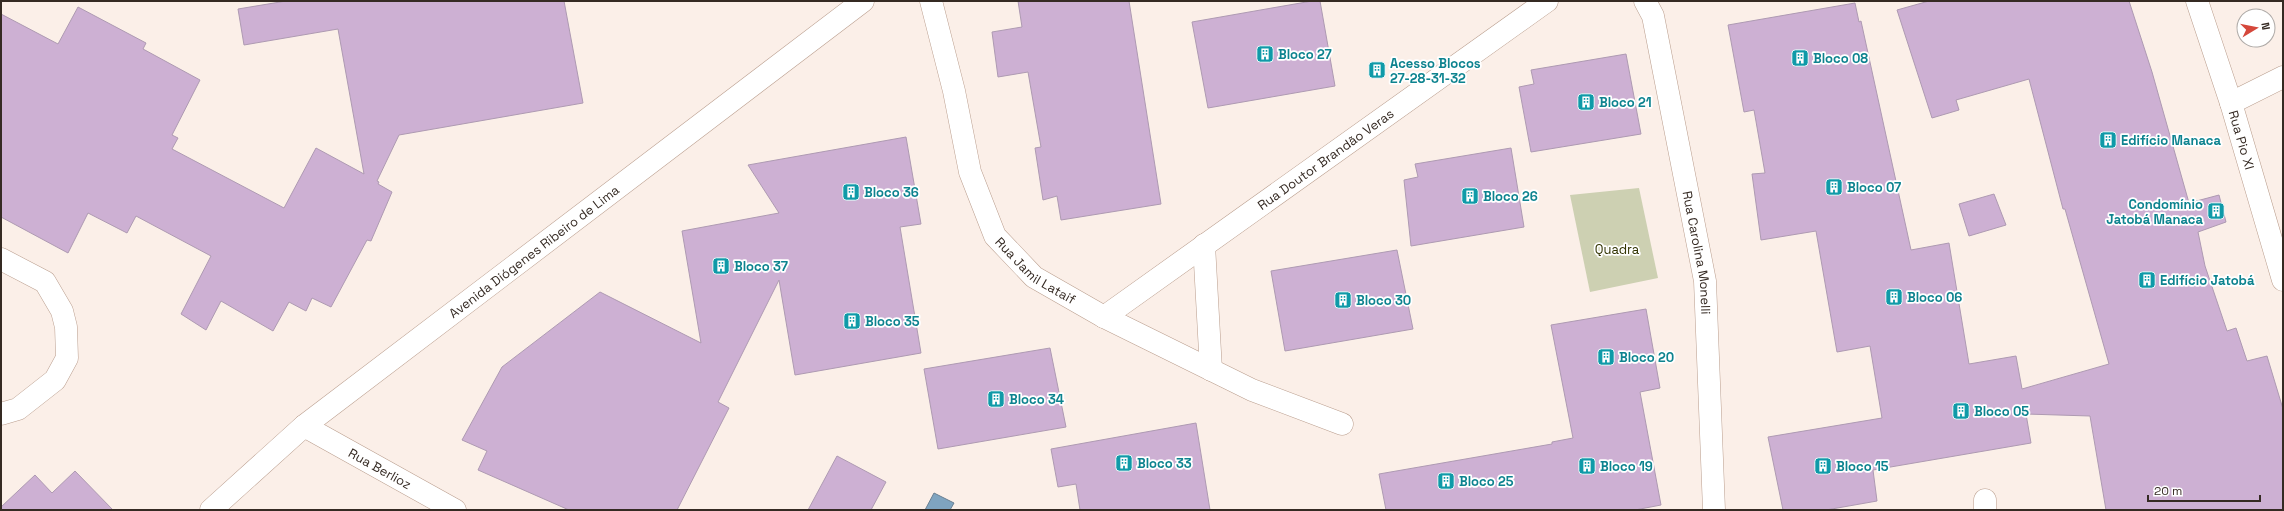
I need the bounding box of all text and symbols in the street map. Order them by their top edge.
north arrow [2236,8,2276,48]
text: N [2258,21,2273,31]
building icon: Bloco 27 [1255,44,1275,64]
place label: Bloco 27 [1278,46,1332,63]
building icon: Bloco 08 [1790,48,1810,68]
place label: Bloco 08 [1813,50,1868,67]
place label: Acesso Blocos 27-28-31-32 [1390,55,1481,87]
building icon: Acesso Blocos 27-28-31-32 [1367,60,1387,80]
building icon: Bloco 21 [1576,92,1596,112]
place label: Bloco 21 [1599,94,1652,111]
street label: Rua Doutor Brandão Veras [1254,105,1397,213]
street label: Rua Pio XI [2225,108,2259,172]
building icon: Edifício Manaca [2098,130,2118,150]
place label: Edifício Manaca [2121,132,2221,149]
building icon: Bloco 07 [1824,177,1844,197]
place label: Bloco 07 [1847,179,1901,196]
street label: Avenida Diógenes Ribeiro de Lima [445,181,623,322]
building icon: Bloco 36 [841,182,861,202]
place label: Bloco 36 [864,184,919,201]
building icon: Bloco 26 [1460,186,1480,206]
place label: Bloco 26 [1483,188,1538,205]
street label: Rua Carolina Monelli [1679,189,1715,315]
place label: Condomínio Jatobá Manaca [2106,196,2203,228]
building icon: Condomínio Jatobá Manaca [2206,201,2226,221]
street label: Rua Jamil Lataif [992,233,1079,308]
park label: Quadra [1595,241,1640,258]
building icon: Bloco 37 [711,256,731,276]
place label: Bloco 37 [734,258,788,275]
building icon: Edifício Jatobá [2137,270,2157,290]
place label: Edifício Jatobá [2160,272,2255,289]
building icon: Bloco 06 [1884,287,1904,307]
place label: Bloco 06 [1907,289,1962,306]
building icon: Bloco 30 [1333,290,1353,310]
place label: Bloco 30 [1356,292,1411,309]
building icon: Bloco 35 [842,311,862,331]
place label: Bloco 35 [865,313,920,330]
building icon: Bloco 20 [1596,347,1616,367]
place label: Bloco 20 [1619,349,1674,366]
building icon: Bloco 34 [986,389,1006,409]
place label: Bloco 34 [1009,391,1064,408]
building icon: Bloco 05 [1951,401,1971,421]
place label: Bloco 05 [1974,403,2029,420]
street label: Rua Berlioz [346,444,415,493]
building icon: Bloco 33 [1114,453,1134,473]
place label: Bloco 33 [1137,455,1192,472]
building icon: Bloco 19 [1577,456,1597,476]
building icon: Bloco 15 [1813,456,1833,476]
place label: Bloco 19 [1600,458,1653,475]
place label: Bloco 15 [1836,458,1889,475]
building icon: Bloco 25 [1436,471,1456,491]
place label: Bloco 25 [1459,473,1514,490]
scale bar [2148,477,2260,503]
text: 20 m [2154,483,2182,499]

